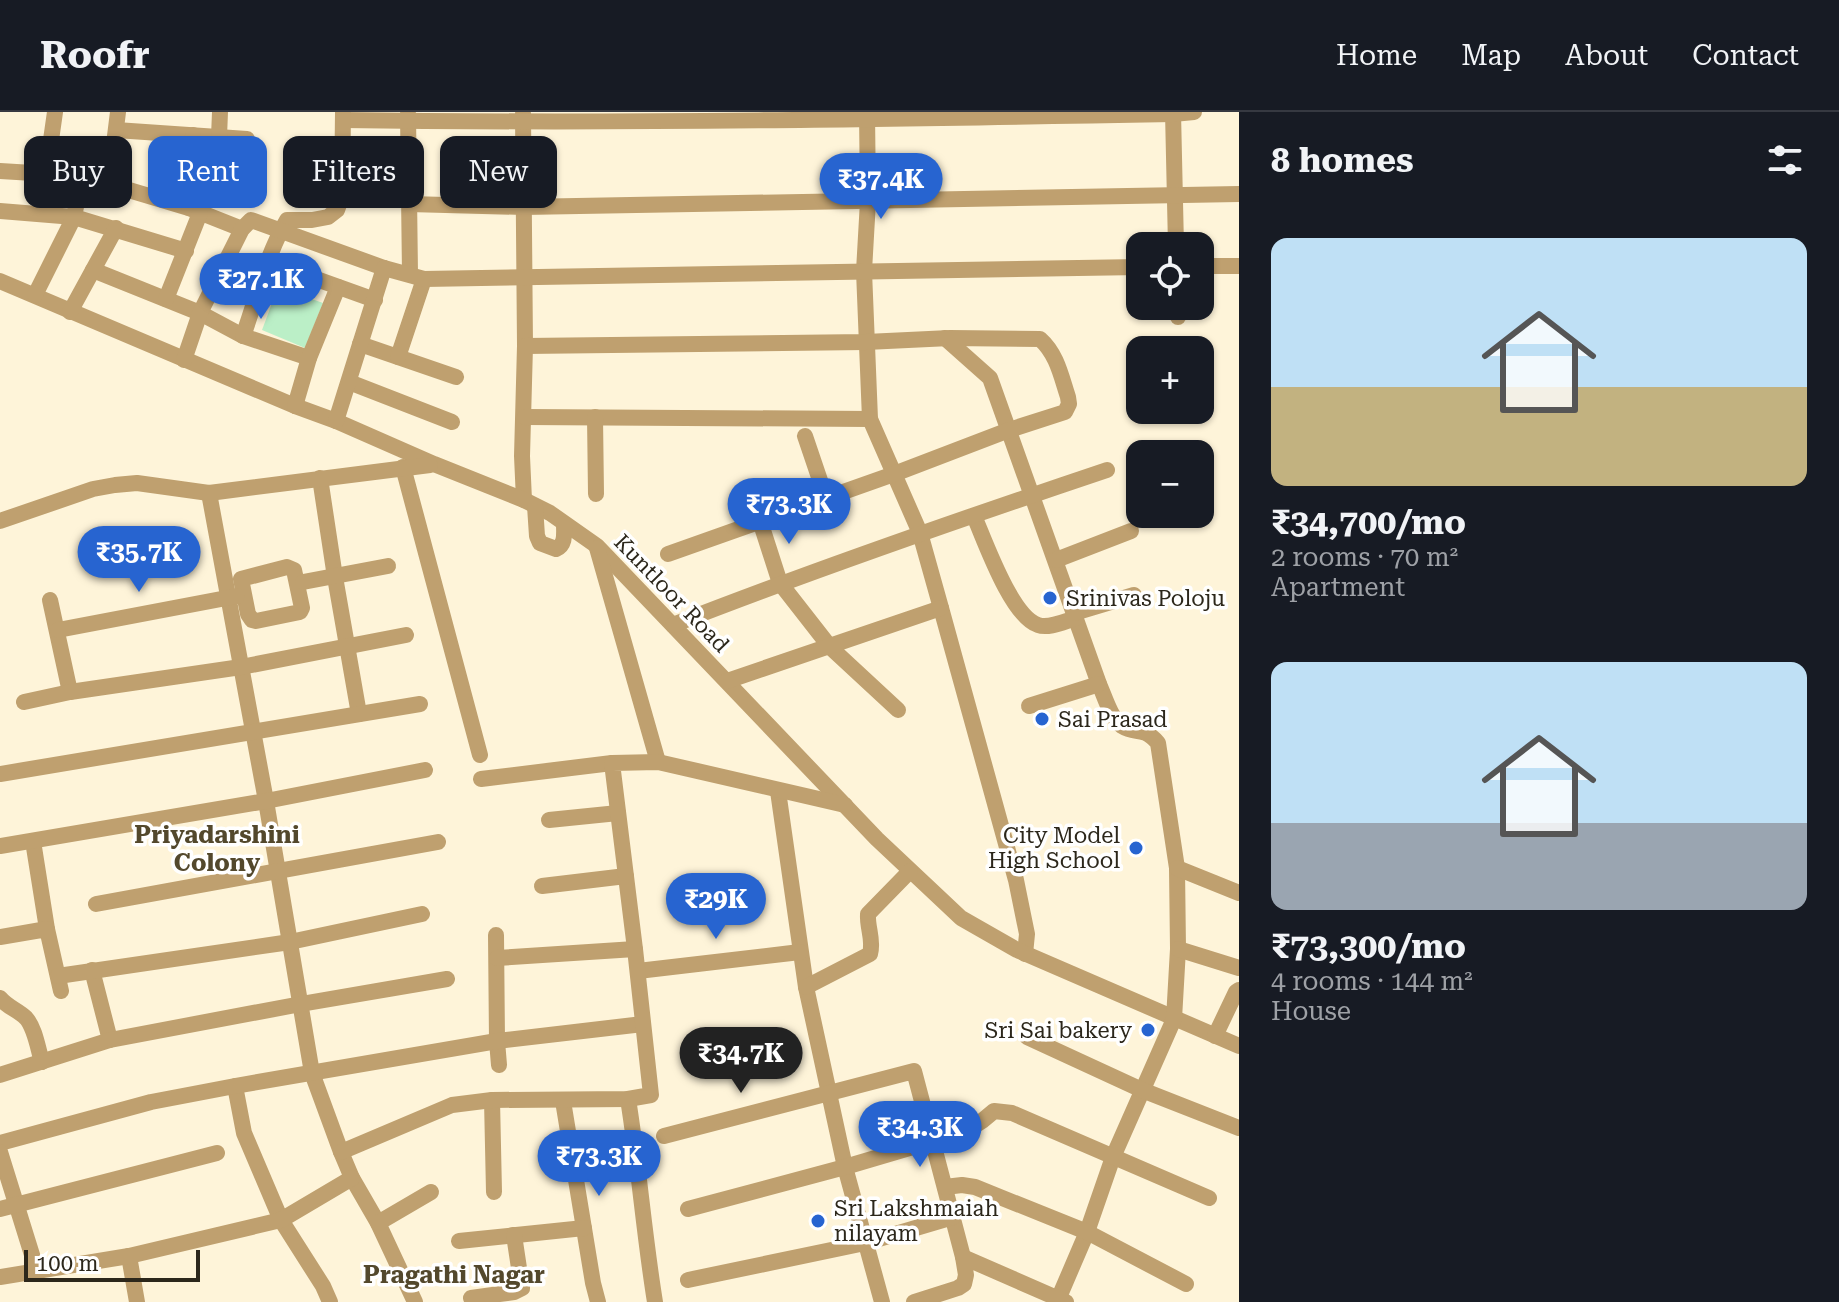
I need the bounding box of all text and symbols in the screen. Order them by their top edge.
text: Roofr [40,33,150,77]
text: Home [1336,39,1417,72]
text: Map [1461,39,1521,72]
text: About [1565,39,1648,72]
text: Contact [1692,39,1799,72]
chip: Buy [24,136,132,208]
chip: Rent [148,136,267,208]
chip: Filters [283,136,424,208]
chip: New [440,136,557,208]
icon: filters [1763,138,1807,182]
text: 8 homes [1271,140,1414,180]
pin: ₹37.4K [816,153,946,221]
text: ₹37.4K [838,164,924,194]
map controls [1126,232,1214,528]
button: locate [1126,232,1214,320]
pin: ₹27.1K [196,253,326,321]
text: ₹27.1K [218,264,304,294]
icon: home [1467,290,1611,434]
button: + [1126,336,1214,424]
button: − [1126,440,1214,528]
pin: ₹73.3K [724,478,854,546]
text: ₹73.3K [746,489,832,519]
text: ₹34,700/mo [1271,502,1466,542]
pin: ₹35.7K [74,526,204,594]
street label: Kuntloor Road [609,529,734,657]
text: ₹35.7K [96,537,182,567]
text: 2 rooms · 70 m² [1271,542,1458,572]
text: Apartment [1271,572,1405,602]
place label: Srinivas Poloju [1066,586,1225,611]
marker: Srinivas Poloju [1041,589,1059,607]
place label: Sai Prasad [1058,707,1167,732]
marker: Sai Prasad [1033,710,1051,728]
icon: home [1467,714,1611,858]
district label: Priyadarshini Colony [134,821,300,877]
place label: City Model High School [988,823,1120,873]
marker: City Model High School [1127,839,1145,857]
pin: ₹29K [669,873,763,941]
text: ₹29K [684,884,748,914]
text: ₹73,300/mo [1271,926,1466,966]
text: 4 rooms · 144 m² [1271,966,1473,996]
text: House [1271,996,1351,1026]
place label: Sri Sai bakery [985,1018,1132,1043]
marker: Sri Sai bakery [1139,1021,1157,1039]
pin: ₹34.7K [676,1027,806,1095]
text: ₹34.7K [698,1038,784,1068]
pin: ₹34.3K [855,1101,985,1169]
text: ₹34.3K [877,1112,963,1142]
pin: ₹73.3K [534,1130,664,1198]
text: ₹73.3K [556,1141,642,1171]
place label: Sri Lakshmaiah nilayam [834,1196,999,1246]
marker: Sri Lakshmaiah nilayam [809,1212,827,1230]
scale bar [24,1246,200,1282]
text: 100 m [36,1251,99,1276]
district label: Pragathi Nagar [363,1261,545,1289]

